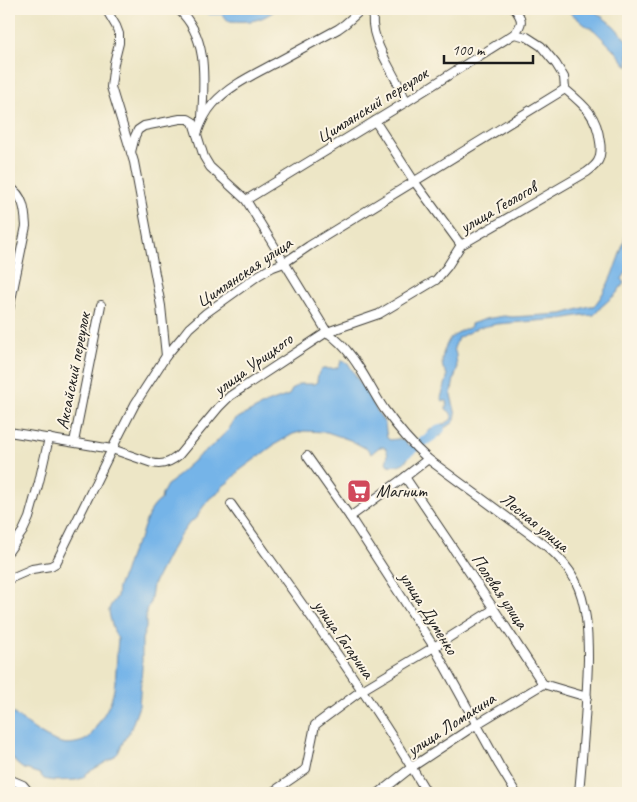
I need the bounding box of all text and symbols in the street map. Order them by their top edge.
scale bar [444,32,533,64]
text: 100 m [452,41,486,60]
street label: Цимлянский переулок [312,61,434,148]
street label: улица Геологов [455,175,543,238]
street label: Цимлянская улица [192,231,297,312]
street label: Аксайский переулок [51,308,96,431]
street label: улица Урицкого [208,327,298,401]
supermarket icon: Магнит [346,478,372,504]
place label: Магнит [376,480,428,502]
street label: Лесная улица [496,488,575,557]
street label: Полевая улица [467,549,534,634]
street label: улица Думенко [394,567,464,660]
street label: улица Гагарина [308,595,380,684]
street label: улица Ломакина [402,687,500,761]

